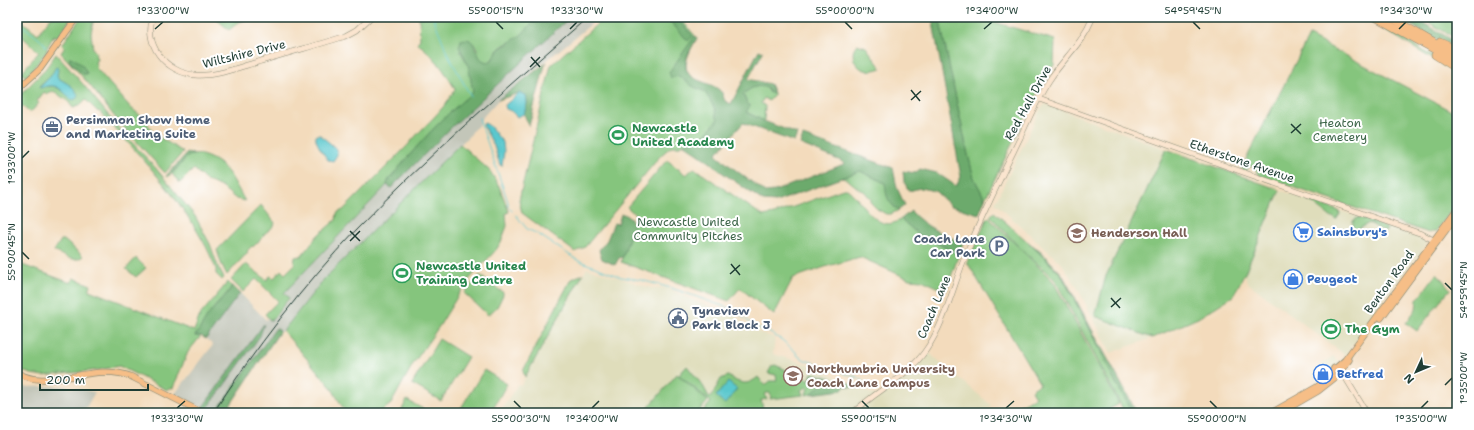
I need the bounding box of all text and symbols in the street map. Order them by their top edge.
text: 1°33'00"W [137,4,190,17]
text: 55°00'15"N [468,4,524,17]
text: 1°33'30"W [551,4,604,17]
text: 55°00'00"N [816,4,874,17]
text: 1°34'00"W [966,4,1019,17]
text: 54°59'45"N [1164,4,1222,17]
text: 1°34'30"W [1380,4,1433,17]
street label: Wiltshire Drive [201,36,287,72]
street label: Red Hall Drive [1001,63,1055,143]
place label: Persimmon Show Home and Marketing Suite [66,112,210,142]
park label: Heaton Cemetery [1313,115,1367,145]
office icon: Persimmon Show Home and Marketing Suite [41,116,63,138]
place label: Newcastle United Academy [632,120,734,150]
sports icon: Newcastle United Academy [607,124,629,146]
text: 1°33'00"W [5,131,18,184]
street label: Etherstone Avenue [1188,136,1297,186]
park label: Newcastle United Community Pitches [633,214,743,244]
supermarket icon: Sainsbury's [1292,221,1314,243]
school or university icon: Henderson Hall [1066,222,1088,244]
text: 55°00'45"N [5,223,18,281]
place label: Sainsbury's [1317,224,1387,240]
place label: Henderson Hall [1091,225,1187,241]
place label: Coach Lane Car Park [914,231,985,261]
parking icon: Coach Lane Car Park [988,235,1010,257]
street label: Benton Road [1361,247,1418,317]
place label: Newcastle United Training Centre [416,258,526,288]
text: 54°59'45"N [1457,261,1470,319]
sports icon: Newcastle United Training Centre [391,262,413,284]
shop icon: Peugeot [1282,268,1304,290]
place label: Peugeot [1307,271,1357,287]
street label: Coach Lane [914,273,955,341]
place label: Tyneview Park Block J [692,303,771,333]
public building icon: Tyneview Park Block J [667,307,689,329]
sports icon: The Gym [1320,318,1342,340]
place label: The Gym [1345,321,1400,337]
north arrow [1396,352,1436,392]
text: 1°35'00"W [1457,352,1470,404]
place label: Northumbria University Coach Lane Campus [807,361,955,391]
shop icon: Betfred [1312,363,1334,385]
school or university icon: Northumbria University Coach Lane Campus [782,365,804,387]
scale bar [40,366,148,392]
place label: Betfred [1337,366,1384,382]
text: N [1401,370,1418,387]
text: 200 m [46,372,85,388]
text: 1°33'30"W [151,412,204,425]
text: 55°00'30"N [492,412,550,425]
text: 1°34'00"W [566,412,619,425]
text: 55°00'15"N [841,412,897,425]
text: 1°34'30"W [980,412,1033,425]
text: 55°00'00"N [1188,412,1246,425]
text: 1°35'00"W [1395,412,1447,425]

